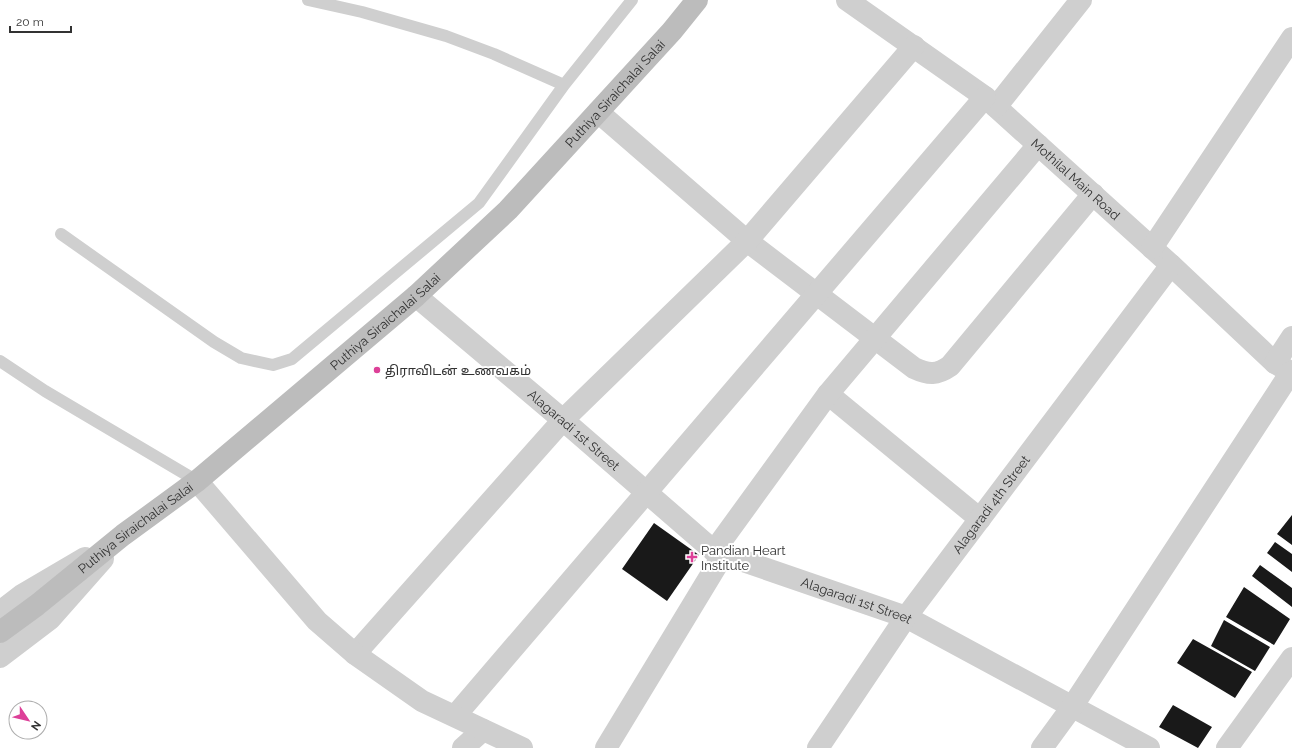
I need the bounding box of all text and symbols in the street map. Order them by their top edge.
scale bar [10,8,71,34]
text: 20 m [16,15,44,29]
street label: Puthiya Siraichalai Salai [562,37,668,150]
street label: Mothilal Main Road [1028,135,1123,223]
street label: Puthiya Siraichalai Salai [327,270,443,373]
place label: திராவிடன் உணவகம் [385,363,531,379]
marker: திராவிடன் உணவகம் [372,365,382,375]
street label: Alagaradi 1st Street [525,386,623,474]
street label: Alagaradi 4th Street [949,452,1033,556]
street label: Puthiya Siraichalai Salai [75,479,196,576]
place label: Pandian Heart Institute [701,543,786,573]
marker: Pandian Heart Institute [686,551,698,563]
street label: Alagaradi 1st Street [799,574,915,627]
north arrow [8,700,48,740]
text: N [28,718,44,733]

